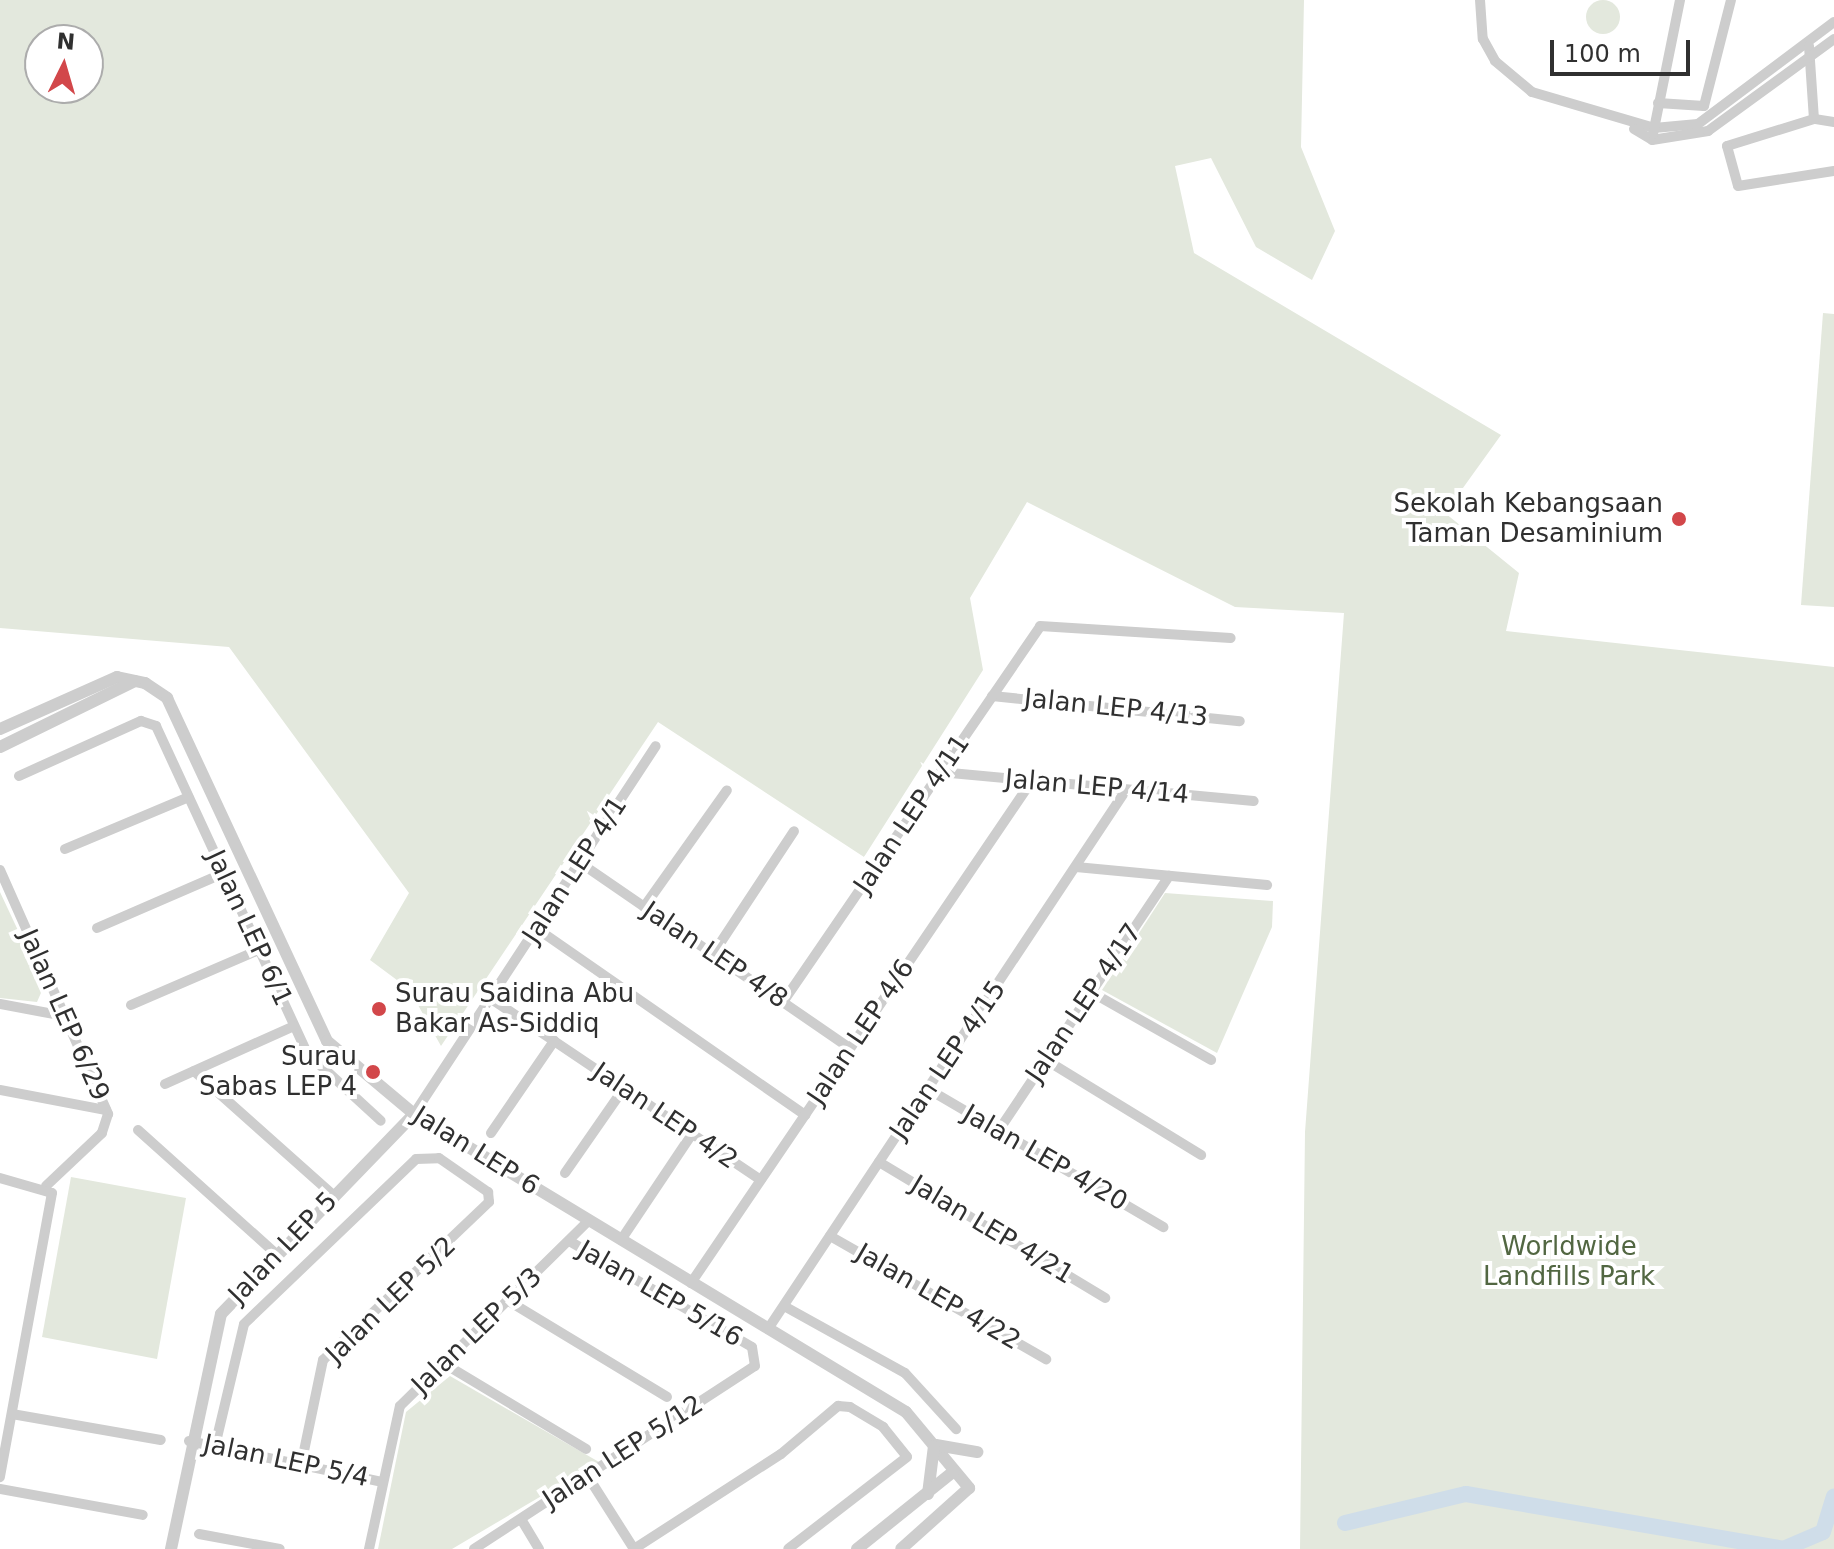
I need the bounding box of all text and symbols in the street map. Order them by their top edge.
north arrow [24,24,104,104]
scale bar [1554,24,1694,74]
text: N [56,28,76,55]
text: 100 m [1564,40,1641,68]
place label: Sekolah Kebangsaan Taman Desaminium [1394,488,1663,550]
marker: Sekolah Kebangsaan Taman Desaminium [1670,510,1688,528]
street label: Jalan LEP 4/13 [1023,683,1209,733]
street label: Jalan LEP 4/11 [847,729,977,899]
street label: Jalan LEP 4/14 [1004,763,1190,811]
street label: Jalan LEP 4/1 [516,791,634,949]
street label: Jalan LEP 6/1 [199,845,299,1011]
street label: Jalan LEP 4/8 [637,895,793,1015]
street label: Jalan LEP 4/17 [1019,918,1149,1088]
street label: Jalan LEP 6/29 [12,924,116,1106]
street label: Jalan LEP 4/6 [801,954,921,1110]
street label: Jalan LEP 4/15 [883,975,1013,1145]
place label: Surau Saidina Abu Bakar As-Siddiq [395,978,634,1040]
marker: Surau Saidina Abu Bakar As-Siddiq [370,1000,388,1018]
place label: Surau Sabas LEP 4 [199,1041,357,1102]
street label: Jalan LEP 4/2 [587,1056,743,1176]
marker: Surau Sabas LEP 4 [364,1063,382,1081]
street label: Jalan LEP 4/20 [957,1098,1133,1218]
street label: Jalan LEP 6 [407,1100,545,1202]
street label: Jalan LEP 4/21 [905,1169,1079,1291]
street label: Jalan LEP 5 [222,1186,344,1310]
street label: Jalan LEP 5/2 [320,1230,462,1370]
park label: Worldwide Landfills Park [1483,1231,1655,1292]
street label: Jalan LEP 5/16 [572,1234,748,1354]
street label: Jalan LEP 4/22 [850,1237,1026,1357]
street label: Jalan LEP 5/3 [406,1261,548,1401]
street label: Jalan LEP 5/12 [537,1389,709,1515]
street label: Jalan LEP 5/4 [200,1428,372,1494]

